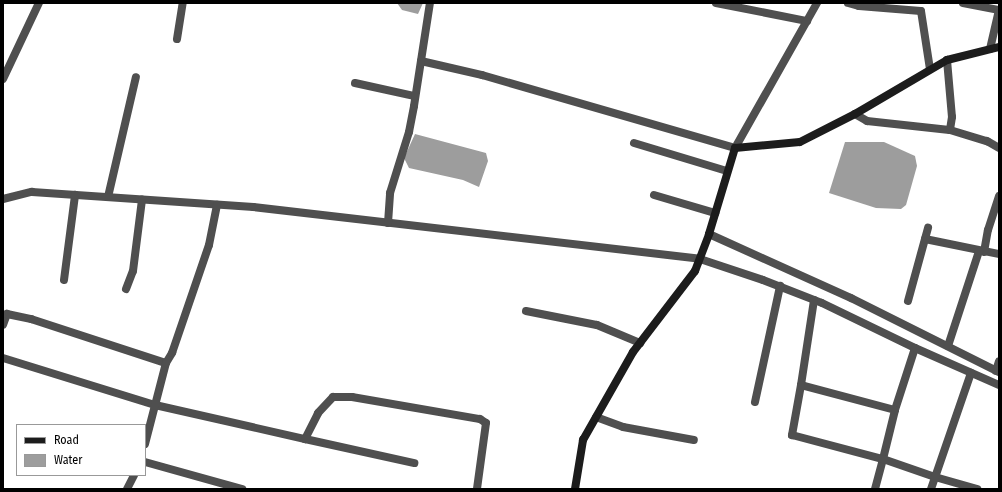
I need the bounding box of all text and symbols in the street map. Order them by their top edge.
legend [16,424,146,476]
text: Road [54,433,79,447]
text: Water [54,453,82,467]

